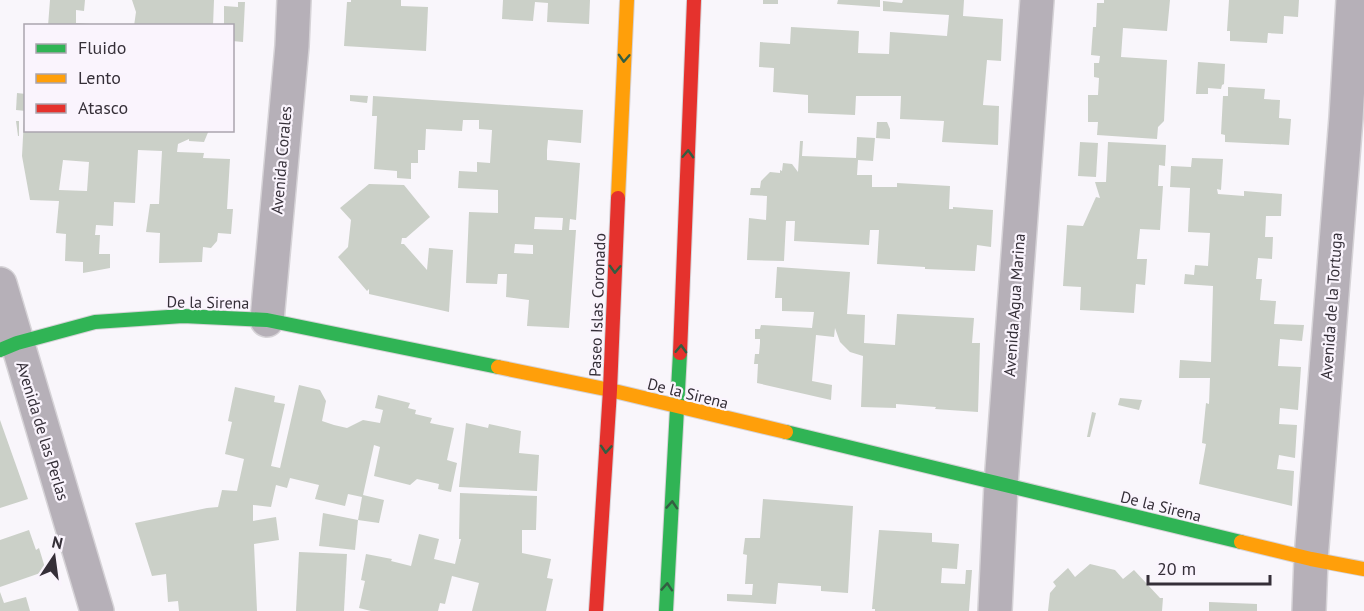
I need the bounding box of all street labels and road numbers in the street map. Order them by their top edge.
street label: Avenida Corales [266,105,296,215]
street label: Avenida de la Tortuga [1316,232,1346,380]
street label: Paseo Islas Coronado [584,233,610,377]
street label: Avenida Agua Marina [999,233,1029,377]
street label: De la Sirena [166,291,250,313]
street label: Avenida de las Perlas [12,359,74,503]
street label: De la Sirena [645,373,731,413]
street label: De la Sirena [1118,486,1204,526]

